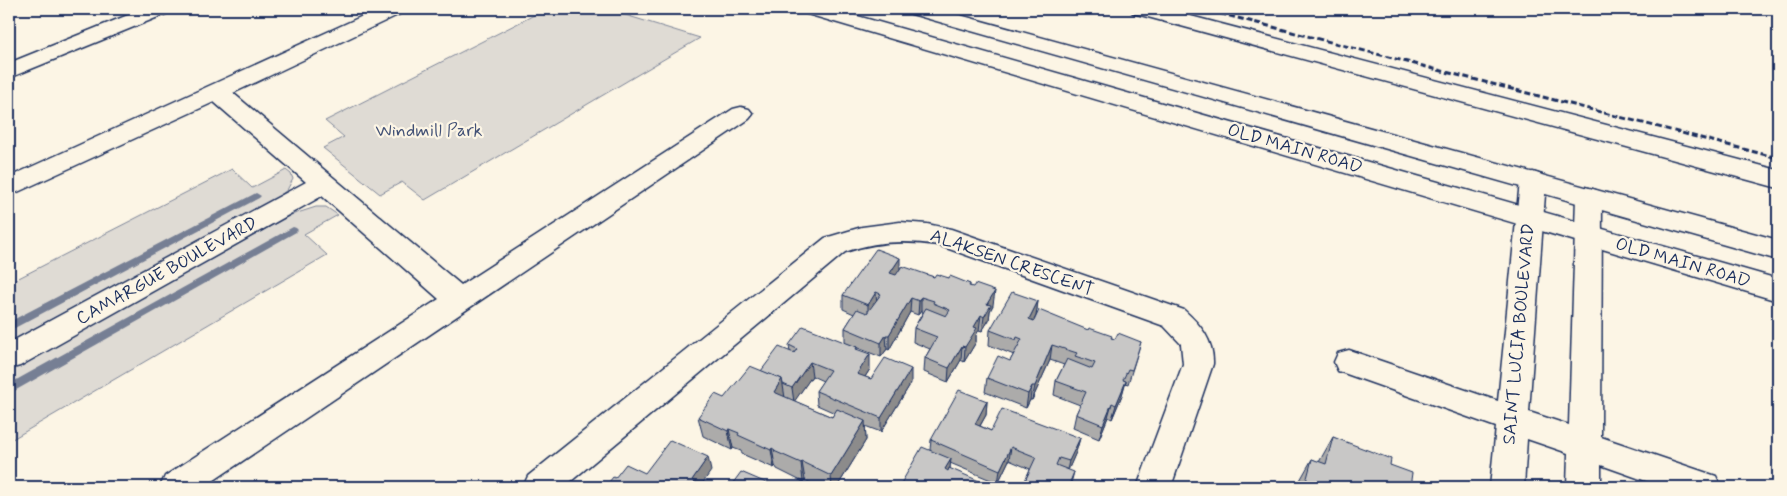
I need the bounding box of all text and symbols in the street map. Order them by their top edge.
street label: OLD MAIN ROAD [1225,118,1365,180]
park label: Windmill Park [375,119,483,143]
street label: CAMARGUE BOULEVARD [72,211,262,331]
street label: SAINT LUCIA BOULEVARD [1497,222,1541,446]
street label: ALAKSEN CRESCENT [927,224,1097,302]
street label: OLD MAIN ROAD [1613,232,1753,294]

